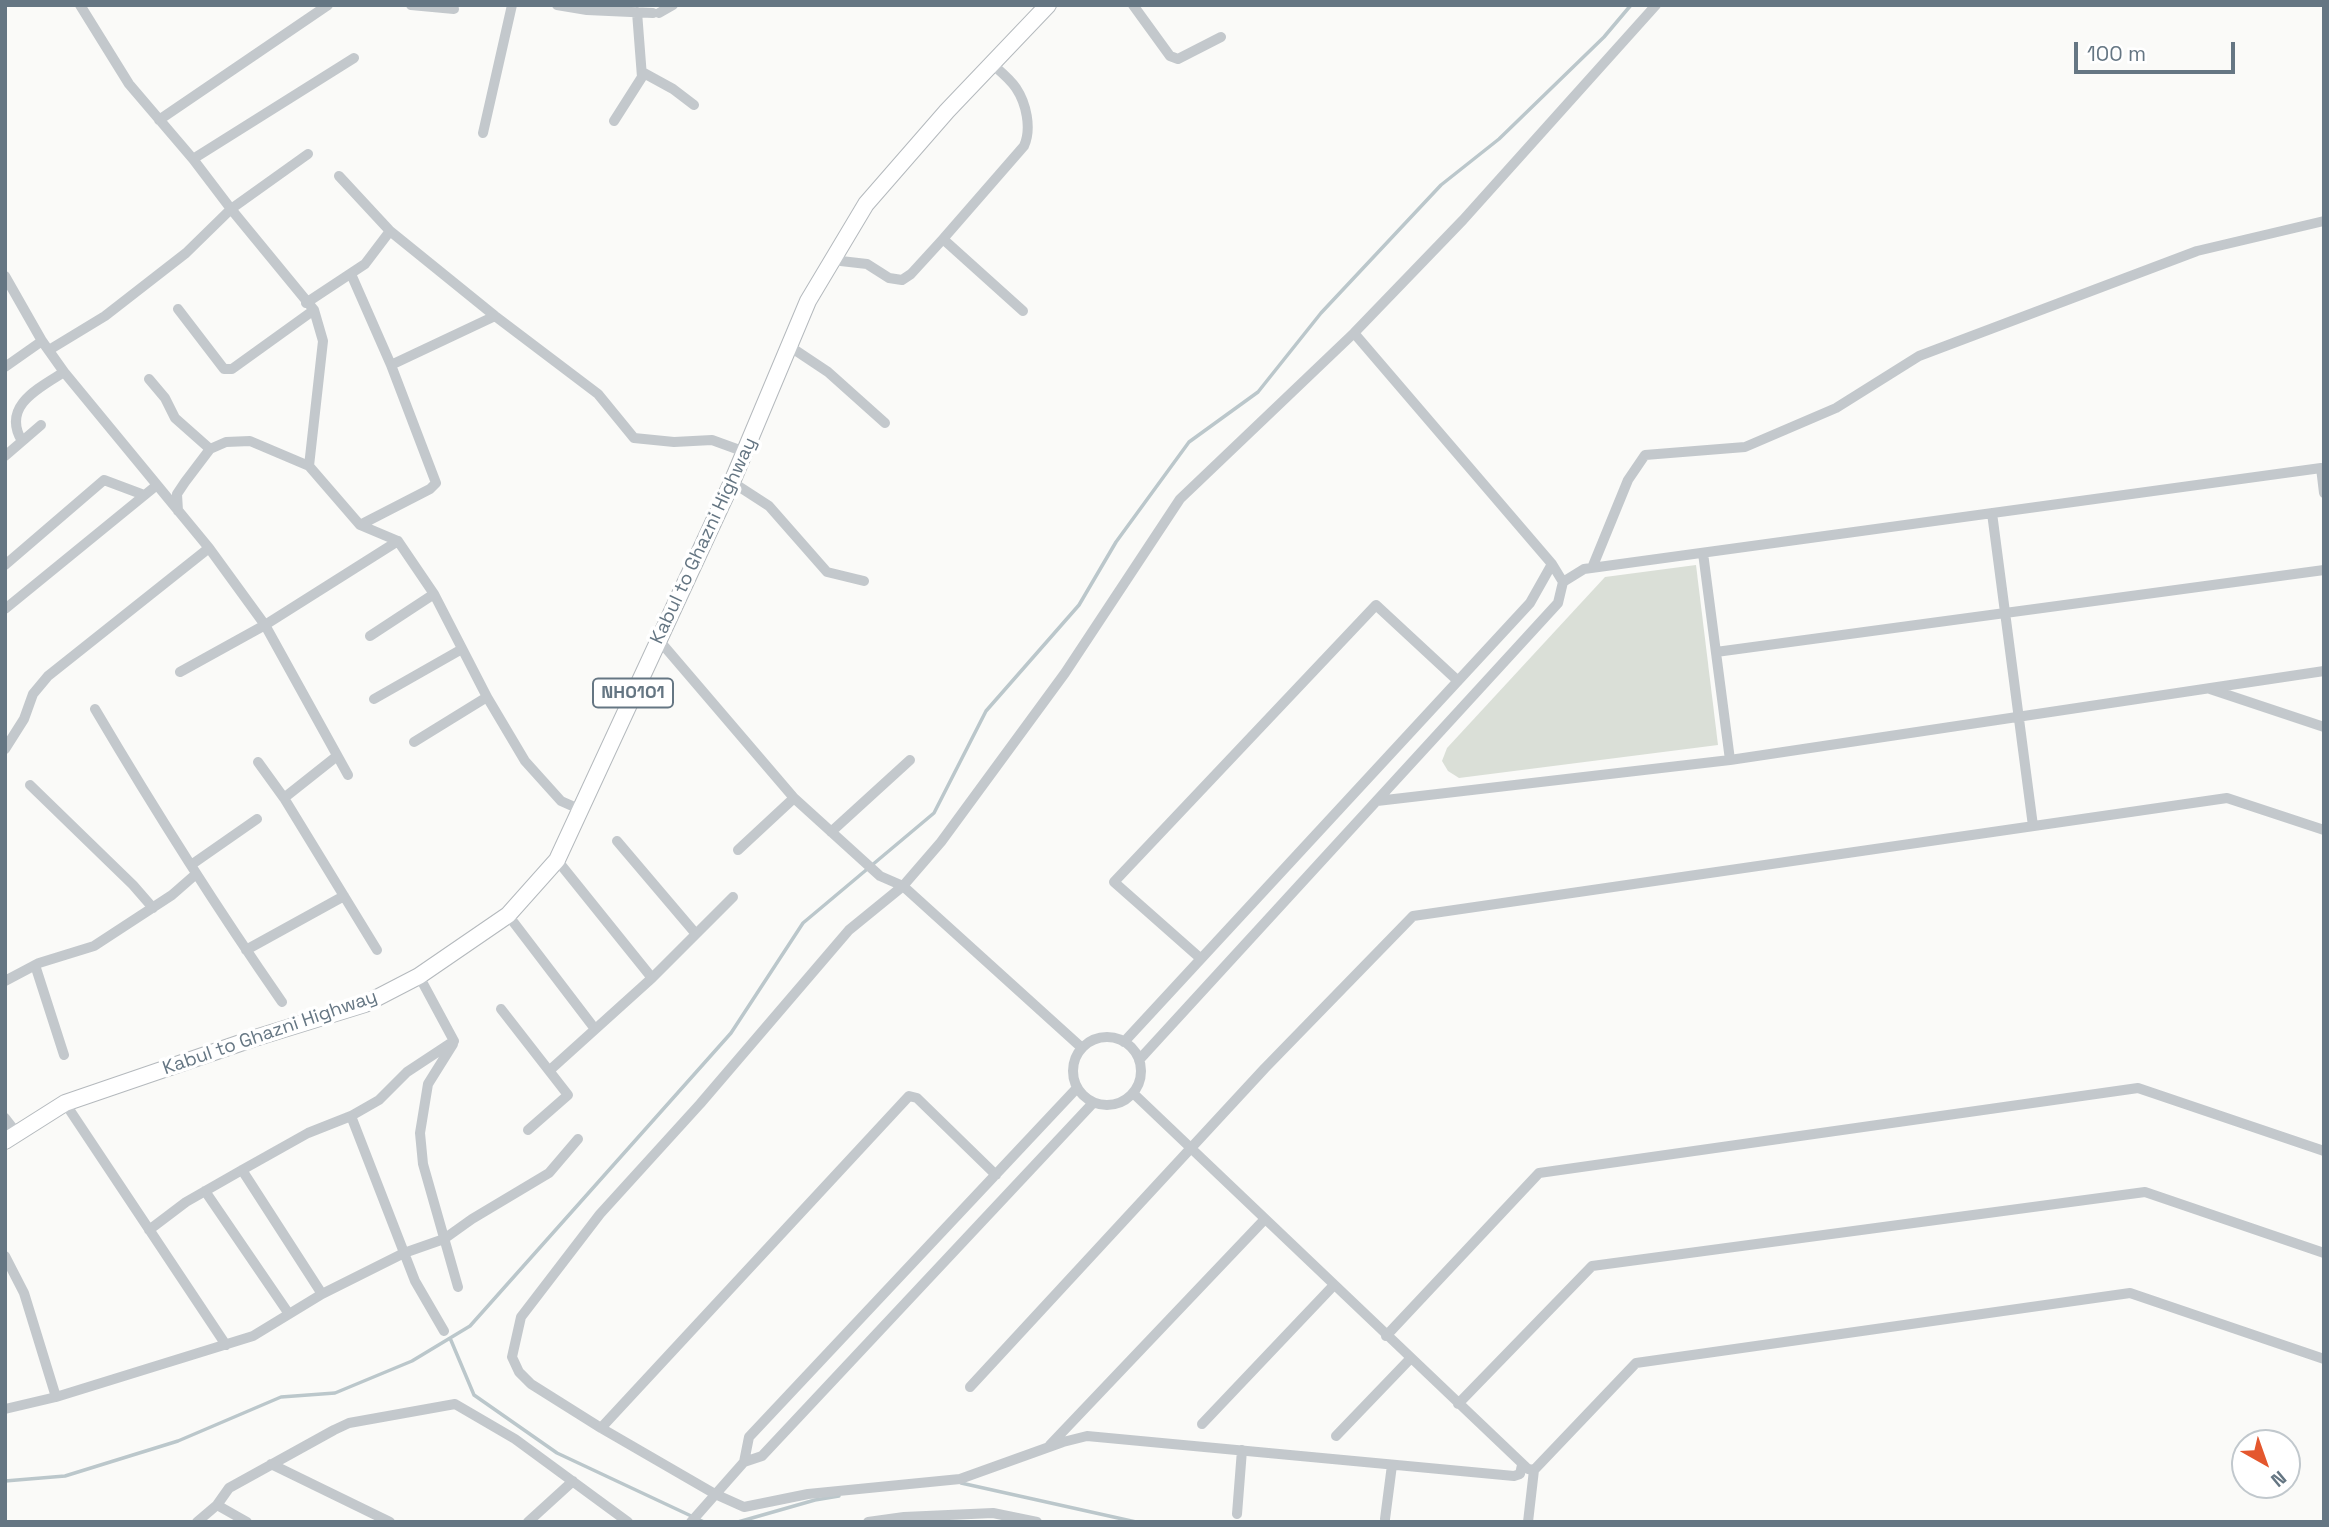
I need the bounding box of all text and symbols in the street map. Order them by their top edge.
scale bar [2077,28,2238,72]
text: 100 m [2087,40,2146,67]
street label: Kabul to Ghazni Highway [646,434,762,648]
road number: NH0101 [593,678,673,708]
street label: Kabul to Ghazni Highway [160,986,380,1080]
north arrow [2231,1429,2301,1499]
text: N [2266,1465,2291,1493]

